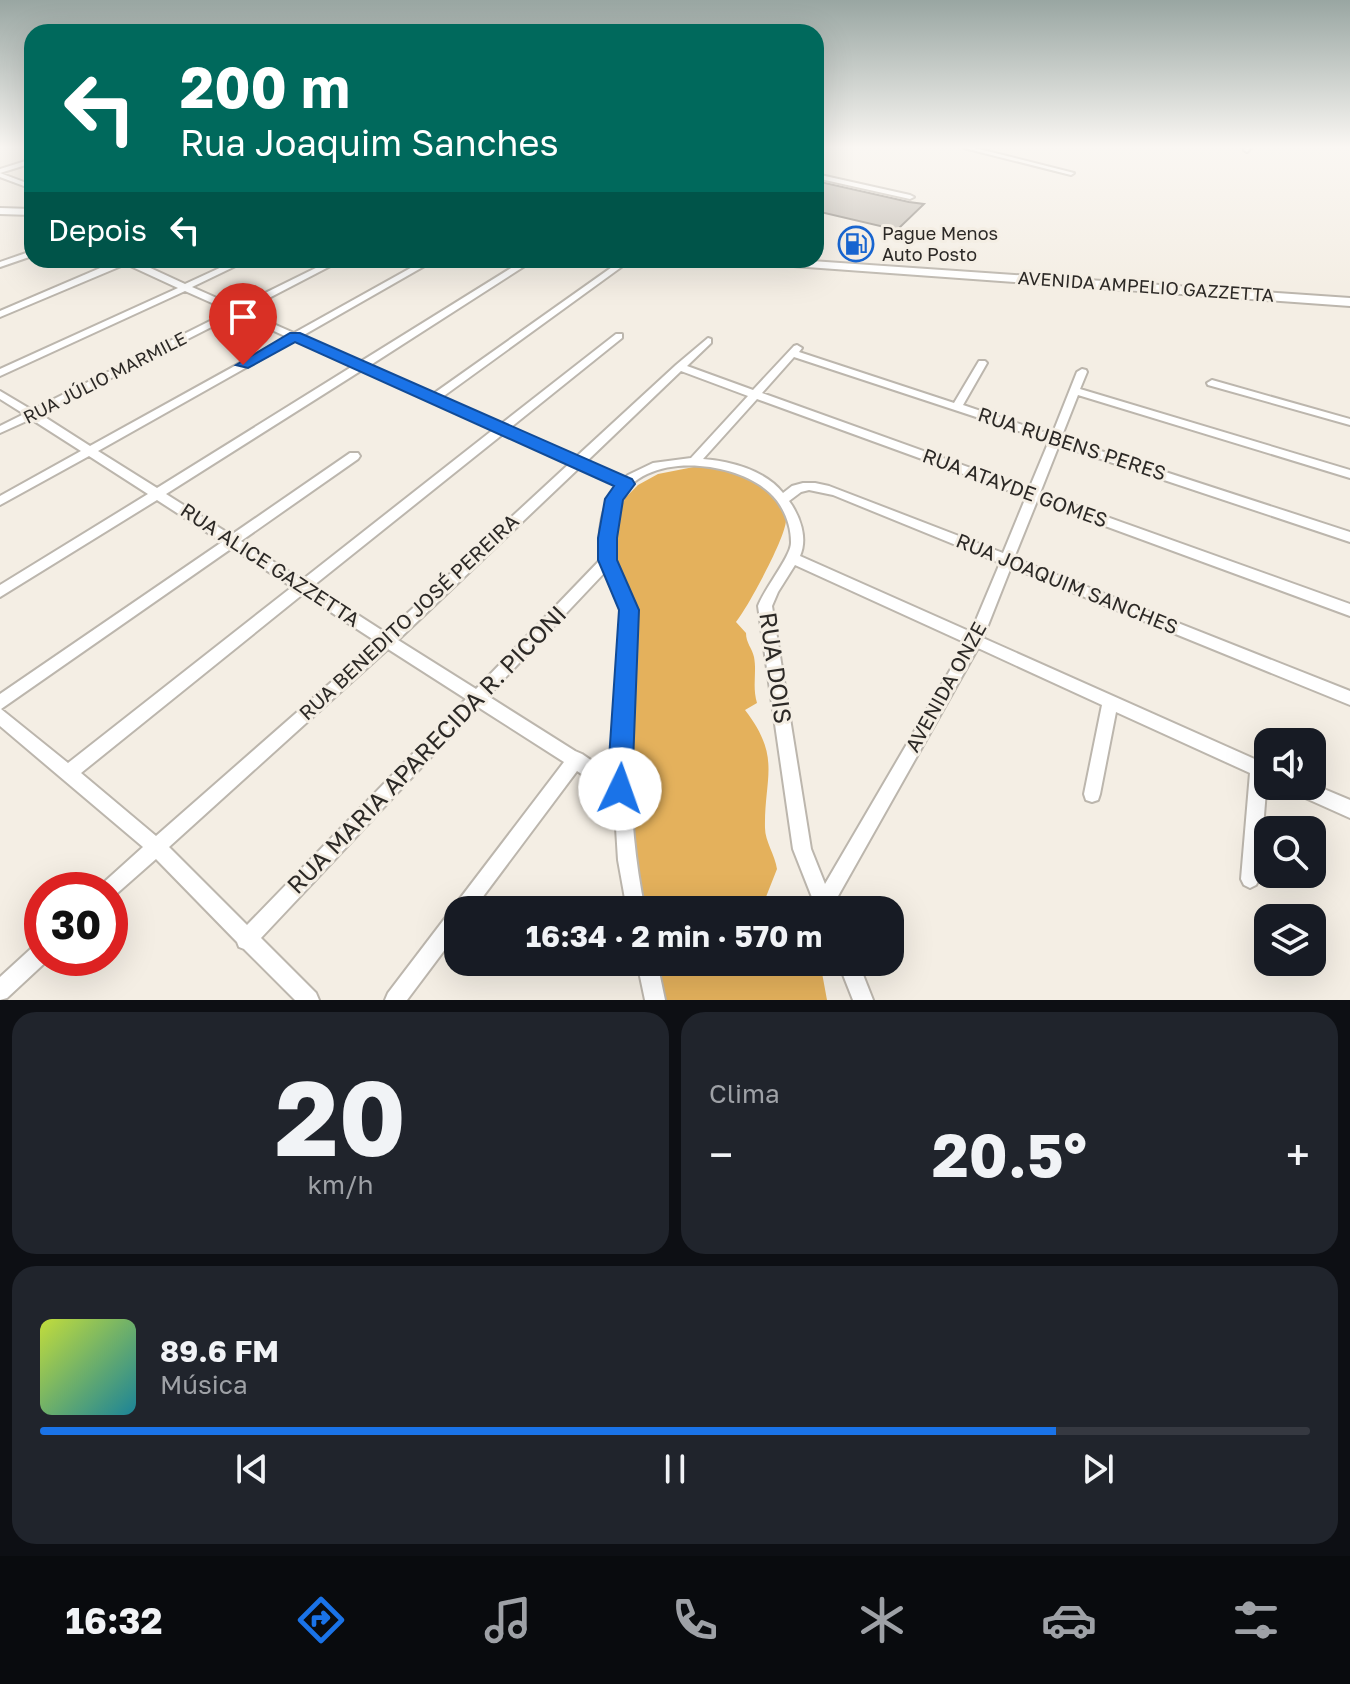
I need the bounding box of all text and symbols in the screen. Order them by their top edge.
text: 200 m [180,53,350,120]
icon: left [48,56,152,160]
text: Rua Joaquim Sanches [180,121,558,164]
icon: left [163,208,207,252]
text: Depois [48,212,147,248]
place label: Pague Menos Auto Posto [882,222,998,265]
fuel station icon: Pague Menos Auto Posto [837,225,875,263]
street label: AVENIDA AMPELIO GAZZETTA [1017,266,1275,306]
pin [209,283,277,365]
icon: arrive [221,295,265,339]
street label: RUA JÚLIO MARMILE [19,326,190,428]
street label: RUA RUBENS PERES [975,401,1169,485]
street label: RUA ATAYDE GOMES [920,442,1111,532]
street label: RUA ALICE GAZZETTA [176,497,365,631]
street label: RUA BENEDITO JOSÉ PEREIRA [294,508,523,724]
street label: RUA JOAQUIM SANCHES [953,528,1182,639]
street label: RUA MARIA APARECIDA R. PICONI [280,599,572,899]
street label: RUA DOIS [754,610,799,725]
street label: AVENIDA ONZE [900,617,991,756]
map controls [1254,728,1326,976]
button: sound [1254,728,1326,800]
position arrow [578,747,662,831]
button: search [1254,816,1326,888]
speed limit sign: 30 [24,872,128,976]
button: layers [1254,904,1326,976]
text: 16:34 · 2 min · 570 m [526,918,822,954]
text: 20 [275,1054,406,1179]
text: Clima [709,1078,780,1109]
text: 20.5° [932,1118,1087,1190]
text: − [709,1128,733,1181]
text: + [1286,1128,1310,1181]
text: km/h [307,1169,374,1200]
text: 89.6 FM [160,1333,279,1369]
text: Música [160,1369,248,1400]
icon: previous [230,1447,274,1491]
icon: pause [653,1447,697,1491]
icon: next [1076,1447,1120,1491]
icon: directions [293,1592,349,1648]
icon: music [480,1592,536,1648]
icon: phone [667,1592,723,1648]
icon: climate [854,1592,910,1648]
icon: car [1041,1592,1097,1648]
icon: filters [1228,1592,1284,1648]
text: 16:32 [66,1599,162,1642]

